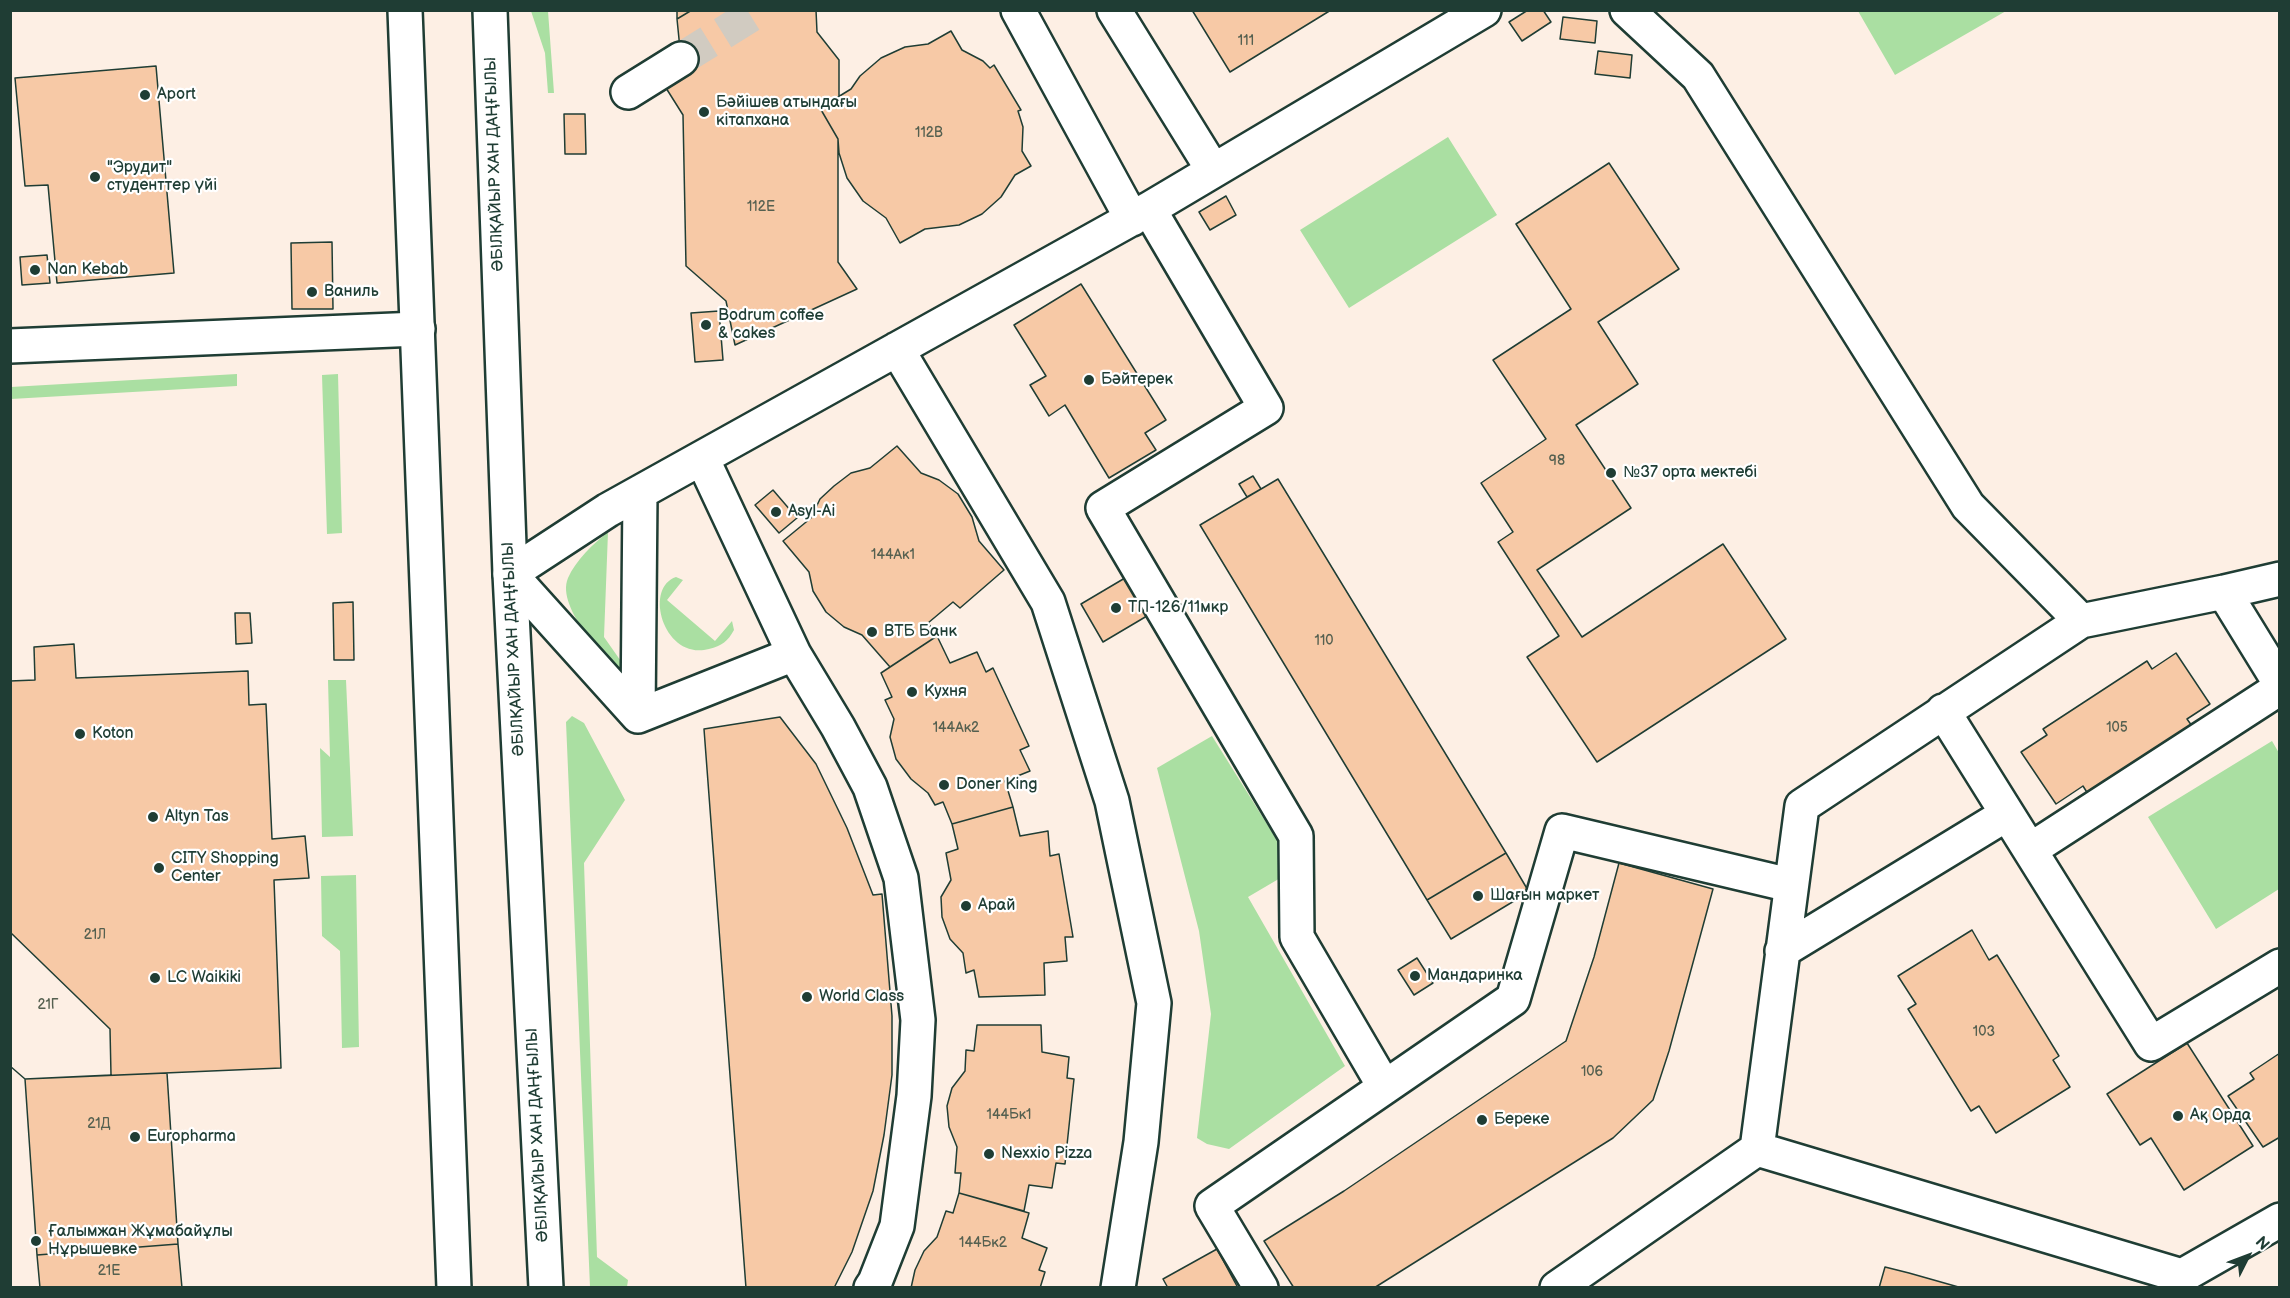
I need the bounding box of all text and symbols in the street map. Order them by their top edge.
house number: 111 [1238,33,1254,49]
street label: ӘБІЛҚАЙЫР ХАН ДАҢҒЫЛЫ [482,56,508,272]
place label: Aport [157,85,196,105]
marker: Aport [138,88,152,102]
place label: Бәйішев атындағы кітапхана [716,93,857,131]
marker: Бәйішев атындағы кітапхана [697,105,711,119]
house number: 112В [915,125,943,141]
place label: "Эрудит" студенттер үйі [107,158,217,196]
marker: "Эрудит" студенттер үйі [88,170,102,184]
house number: 112Е [747,199,775,215]
place label: Nan Kebab [47,260,128,280]
marker: Nan Kebab [28,263,42,277]
place label: Ваниль [324,282,379,302]
marker: Ваниль [305,285,319,299]
place label: Bodrum coffee & cakes [718,306,824,344]
marker: Bodrum coffee & cakes [699,318,713,332]
place label: Бәйтерек [1101,370,1173,390]
marker: Бәйтерек [1082,373,1096,387]
house number: 98 [1549,453,1565,469]
place label: №37 орта мектебі [1623,463,1757,483]
marker: №37 орта мектебі [1604,466,1618,480]
place label: Asyl-Ai [788,502,835,522]
marker: Asyl-Ai [769,505,783,519]
street label: ӘБІЛҚАЙЫР ХАН ДАҢҒЫЛЫ [499,541,529,757]
house number: 144Ак1 [871,547,915,563]
place label: ТП-126/11мкр [1128,598,1228,618]
marker: ТП-126/11мкр [1109,601,1123,615]
place label: ВТБ Банк [884,622,957,642]
marker: ВТБ Банк [865,625,879,639]
house number: 110 [1314,633,1334,649]
place label: Кухня [924,682,967,702]
marker: Кухня [905,685,919,699]
house number: 144Ак2 [933,720,979,736]
house number: 105 [2106,720,2128,736]
place label: Koton [92,724,134,744]
marker: Koton [73,727,87,741]
place label: Doner King [956,775,1037,795]
marker: Doner King [937,778,951,792]
place label: Altyn Tas [165,807,229,827]
marker: Altyn Tas [146,810,160,824]
place label: CITY Shopping Center [171,849,279,887]
marker: CITY Shopping Center [152,861,166,875]
place label: Шағын маркет [1490,886,1599,906]
marker: Шағын маркет [1471,889,1485,903]
place label: Арай [978,896,1015,916]
marker: Арай [959,899,973,913]
house number: 21Л [84,927,106,943]
place label: Мандаринка [1427,966,1523,986]
place label: LC Waikiki [167,968,241,988]
marker: Мандаринка [1408,969,1422,983]
marker: LC Waikiki [148,971,162,985]
place label: World Class [819,987,904,1007]
marker: World Class [800,990,814,1004]
house number: 21Г [37,997,59,1013]
house number: 103 [1973,1024,1995,1040]
street label: ӘБІЛҚАЙЫР ХАН ДАҢҒЫЛЫ [523,1027,553,1243]
house number: 106 [1581,1064,1603,1080]
place label: Ақ Орда [2190,1106,2251,1126]
house number: 144Бк1 [986,1107,1032,1123]
marker: Ақ Орда [2171,1109,2185,1123]
place label: Береке [1494,1110,1549,1130]
marker: Береке [1475,1113,1489,1127]
house number: 21Д [87,1116,111,1132]
place label: Europharma [147,1127,236,1147]
marker: Europharma [128,1130,142,1144]
place label: Nexxio Pizza [1001,1144,1092,1164]
marker: Nexxio Pizza [982,1147,996,1161]
place label: Ғалымжан Жұмабайұлы Нұрышевке [48,1222,233,1260]
north arrow [2218,1226,2278,1286]
text: N [2251,1233,2273,1254]
marker: Ғалымжан Жұмабайұлы Нұрышевке [29,1234,43,1248]
house number: 144Бк2 [959,1235,1007,1251]
house number: 21Е [98,1263,120,1279]

